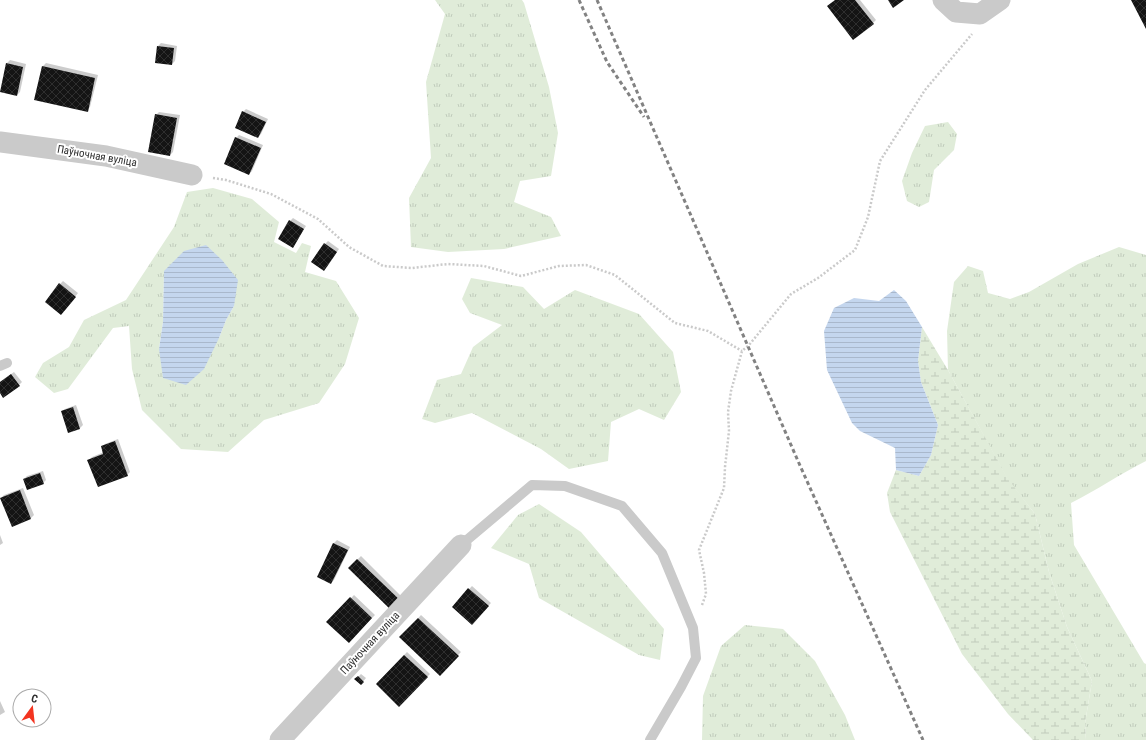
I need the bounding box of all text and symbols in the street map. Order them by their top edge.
street label: Паўночная вуліца [56,143,138,169]
street label: Паўночная вуліца [338,609,402,677]
north arrow [12,688,52,728]
text: С [30,692,39,706]

